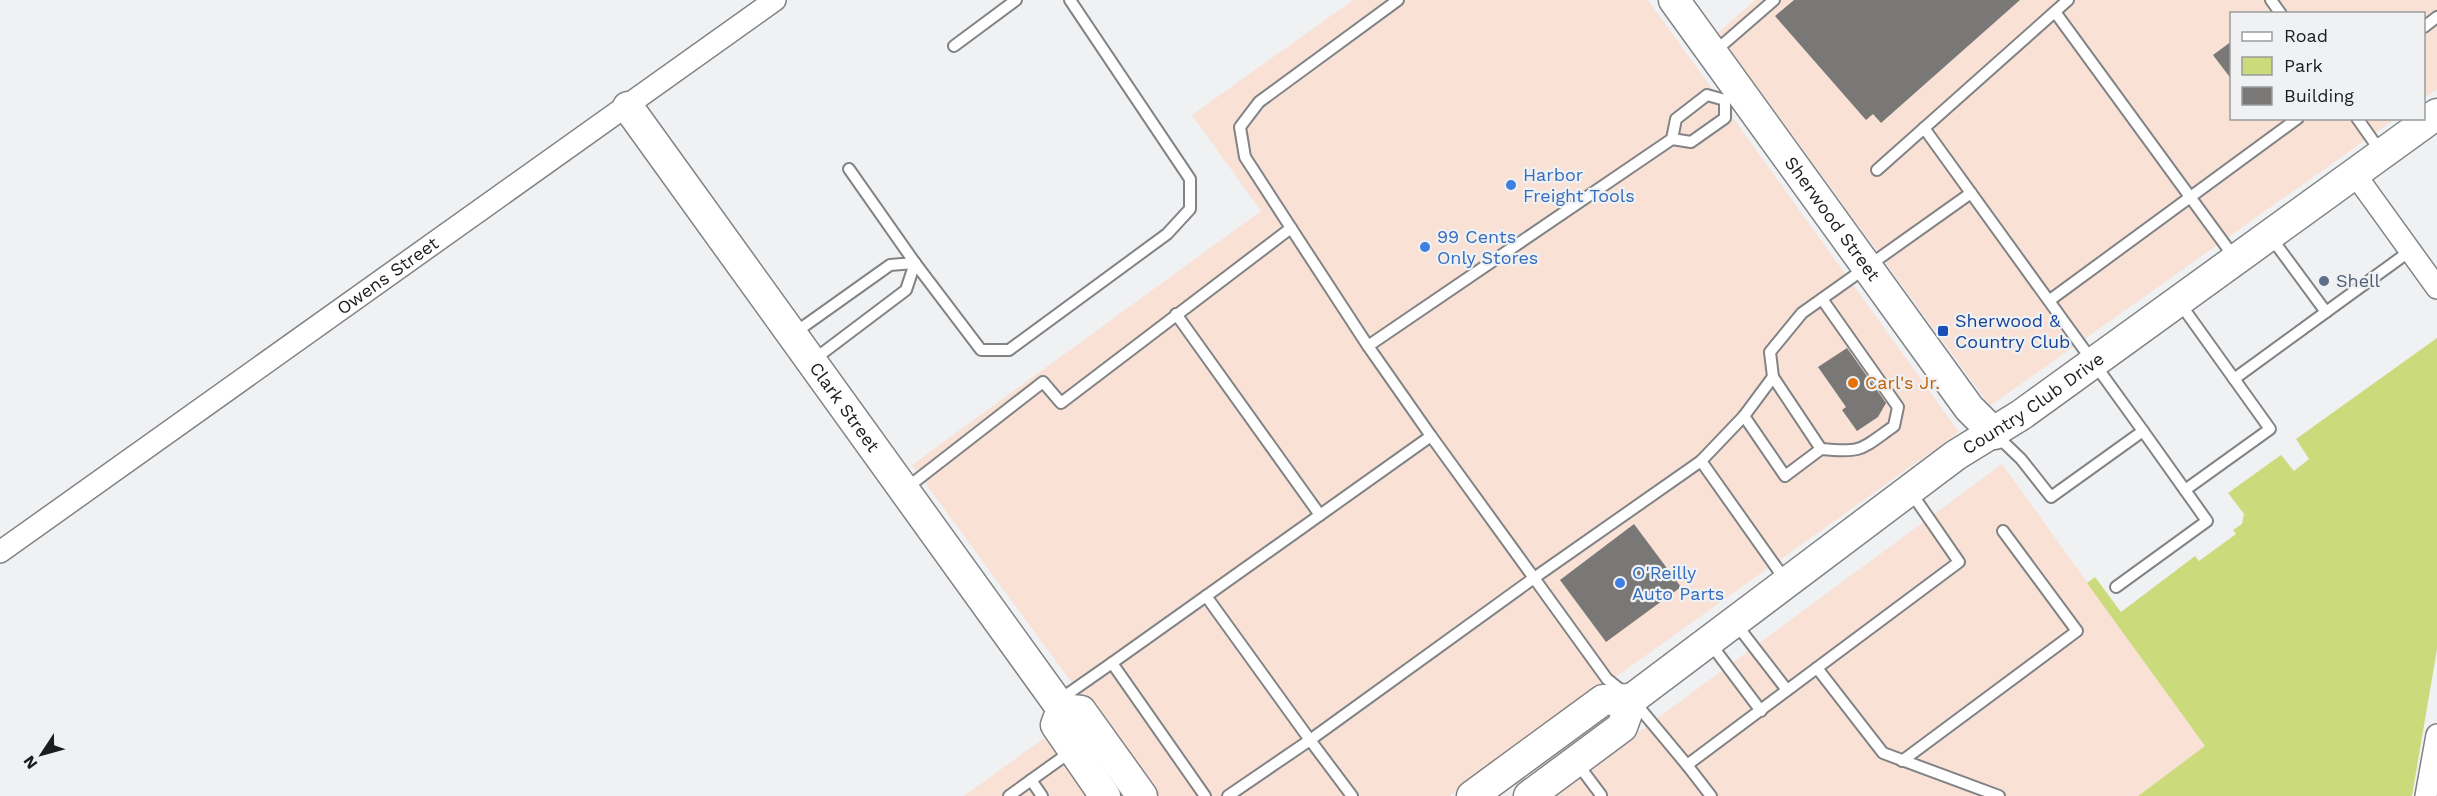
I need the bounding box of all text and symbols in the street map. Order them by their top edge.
legend [2230,12,2425,120]
text: Road [2284,25,2328,46]
text: Park [2284,55,2323,76]
text: Building [2284,85,2354,106]
street label: Sherwood Street [1781,152,1885,285]
place label: Harbor Freight Tools [1523,164,1635,206]
marker: Harbor Freight Tools [1504,178,1518,192]
place label: 99 Cents Only Stores [1437,226,1538,268]
street label: Owens Street [333,232,443,319]
marker: 99 Cents Only Stores [1418,240,1432,254]
place label: Shell [2336,270,2381,291]
marker: Shell [2317,274,2331,288]
place label: Sherwood & Country Club [1955,310,2070,352]
marker: Sherwood & Country Club [1936,324,1950,338]
street label: Country Club Drive [1958,348,2108,458]
street label: Clark Street [805,358,884,456]
place label: Carl's Jr. [1865,372,1940,393]
marker: Carl's Jr. [1846,376,1860,390]
place label: O'Reilly Auto Parts [1632,562,1724,604]
marker: O'Reilly Auto Parts [1613,576,1627,590]
north arrow [12,724,72,784]
text: N [19,752,41,773]

